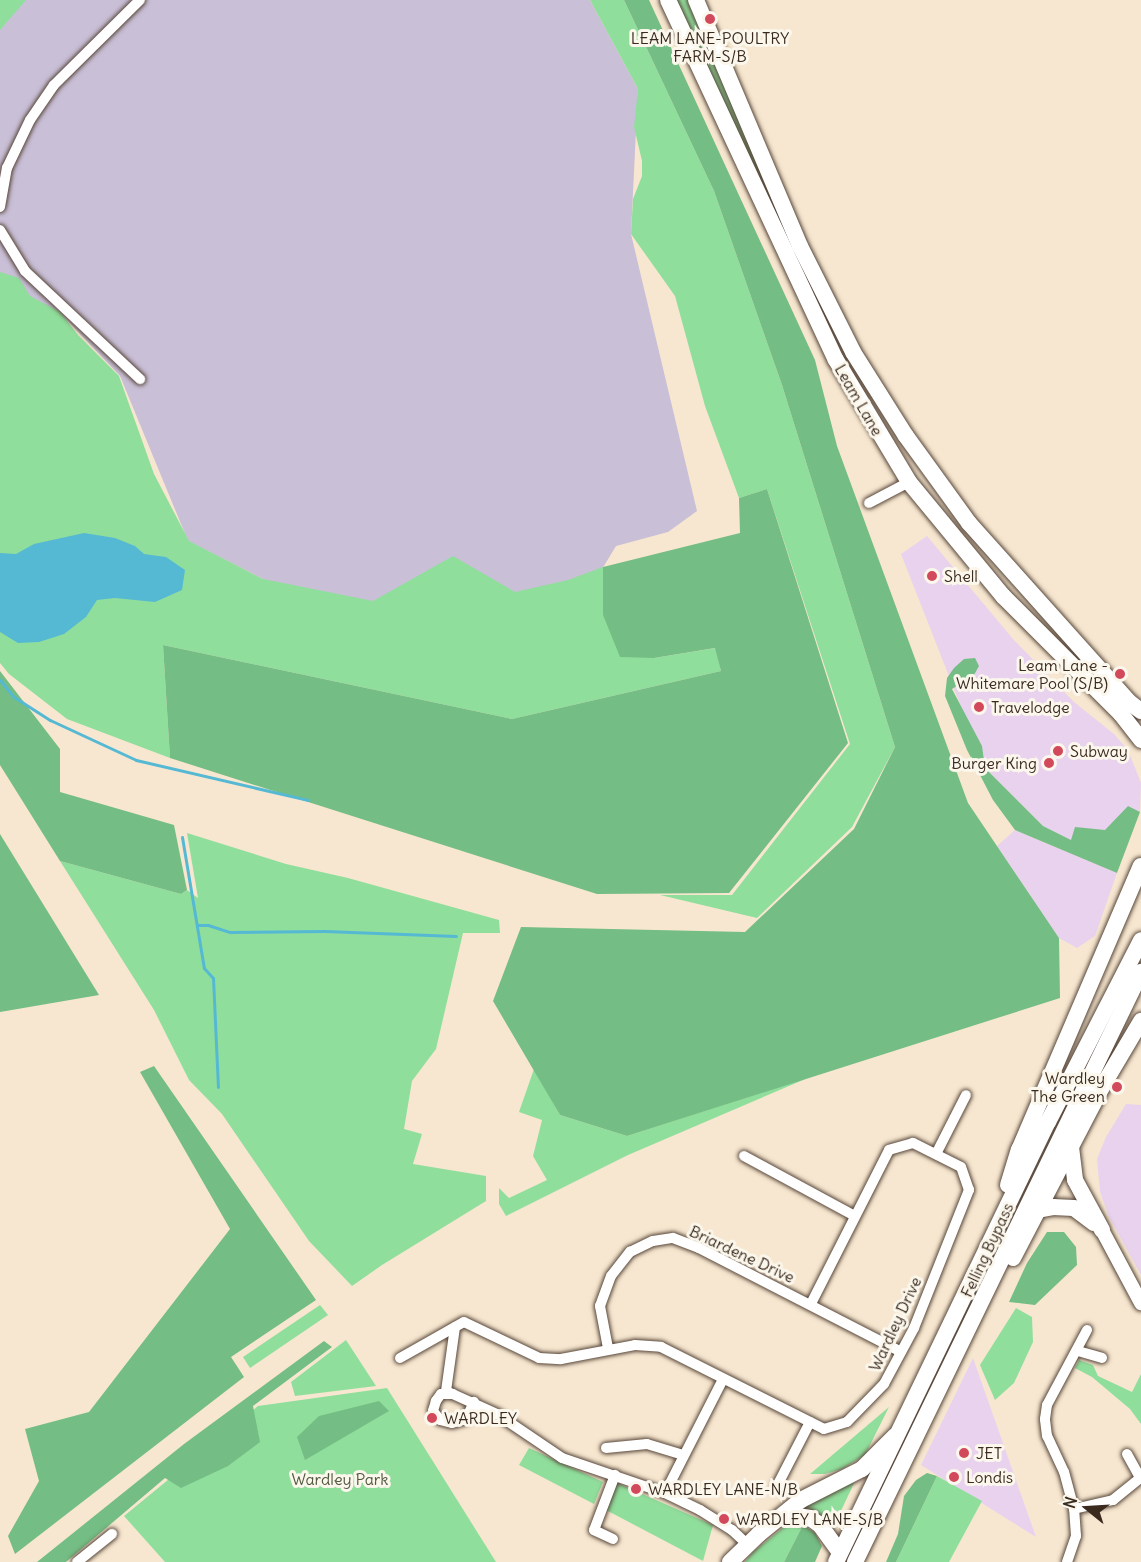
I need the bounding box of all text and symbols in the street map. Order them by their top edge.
marker: LEAM LANE-POULTRY FARM-S/B [703,12,717,26]
place label: LEAM LANE-POULTRY FARM-S/B [631,28,789,66]
street label: Leam Lane [831,361,887,439]
place label: Shell [944,566,978,586]
marker: Shell [925,569,939,583]
place label: Leam Lane - Whitemare Pool (S/B) [956,655,1108,693]
marker: Leam Lane - Whitemare Pool (S/B) [1113,667,1127,681]
place label: Travelodge [991,697,1070,717]
marker: Travelodge [972,700,986,714]
place label: Subway [1070,741,1128,761]
marker: Subway [1051,744,1065,758]
place label: Burger King [951,753,1037,773]
marker: Burger King [1042,756,1056,770]
place label: Wardley The Green [1031,1068,1105,1106]
marker: Wardley The Green [1110,1080,1124,1094]
street label: Felling Bypass [957,1200,1017,1300]
street label: Briardene Drive [686,1221,798,1287]
street label: Wardley Drive [865,1274,925,1374]
place label: WARDLEY [444,1408,517,1428]
marker: WARDLEY [425,1411,439,1425]
place label: JET [976,1443,1002,1463]
marker: JET [957,1446,971,1460]
place label: Londis [966,1467,1013,1487]
park label: Wardley Park [291,1469,389,1489]
marker: Londis [947,1470,961,1484]
north arrow [1057,1478,1117,1538]
place label: WARDLEY LANE-N/B [648,1479,798,1499]
marker: WARDLEY LANE-N/B [629,1482,643,1496]
text: N [1059,1494,1081,1511]
place label: WARDLEY LANE-S/B [736,1509,883,1529]
marker: WARDLEY LANE-S/B [717,1512,731,1526]

